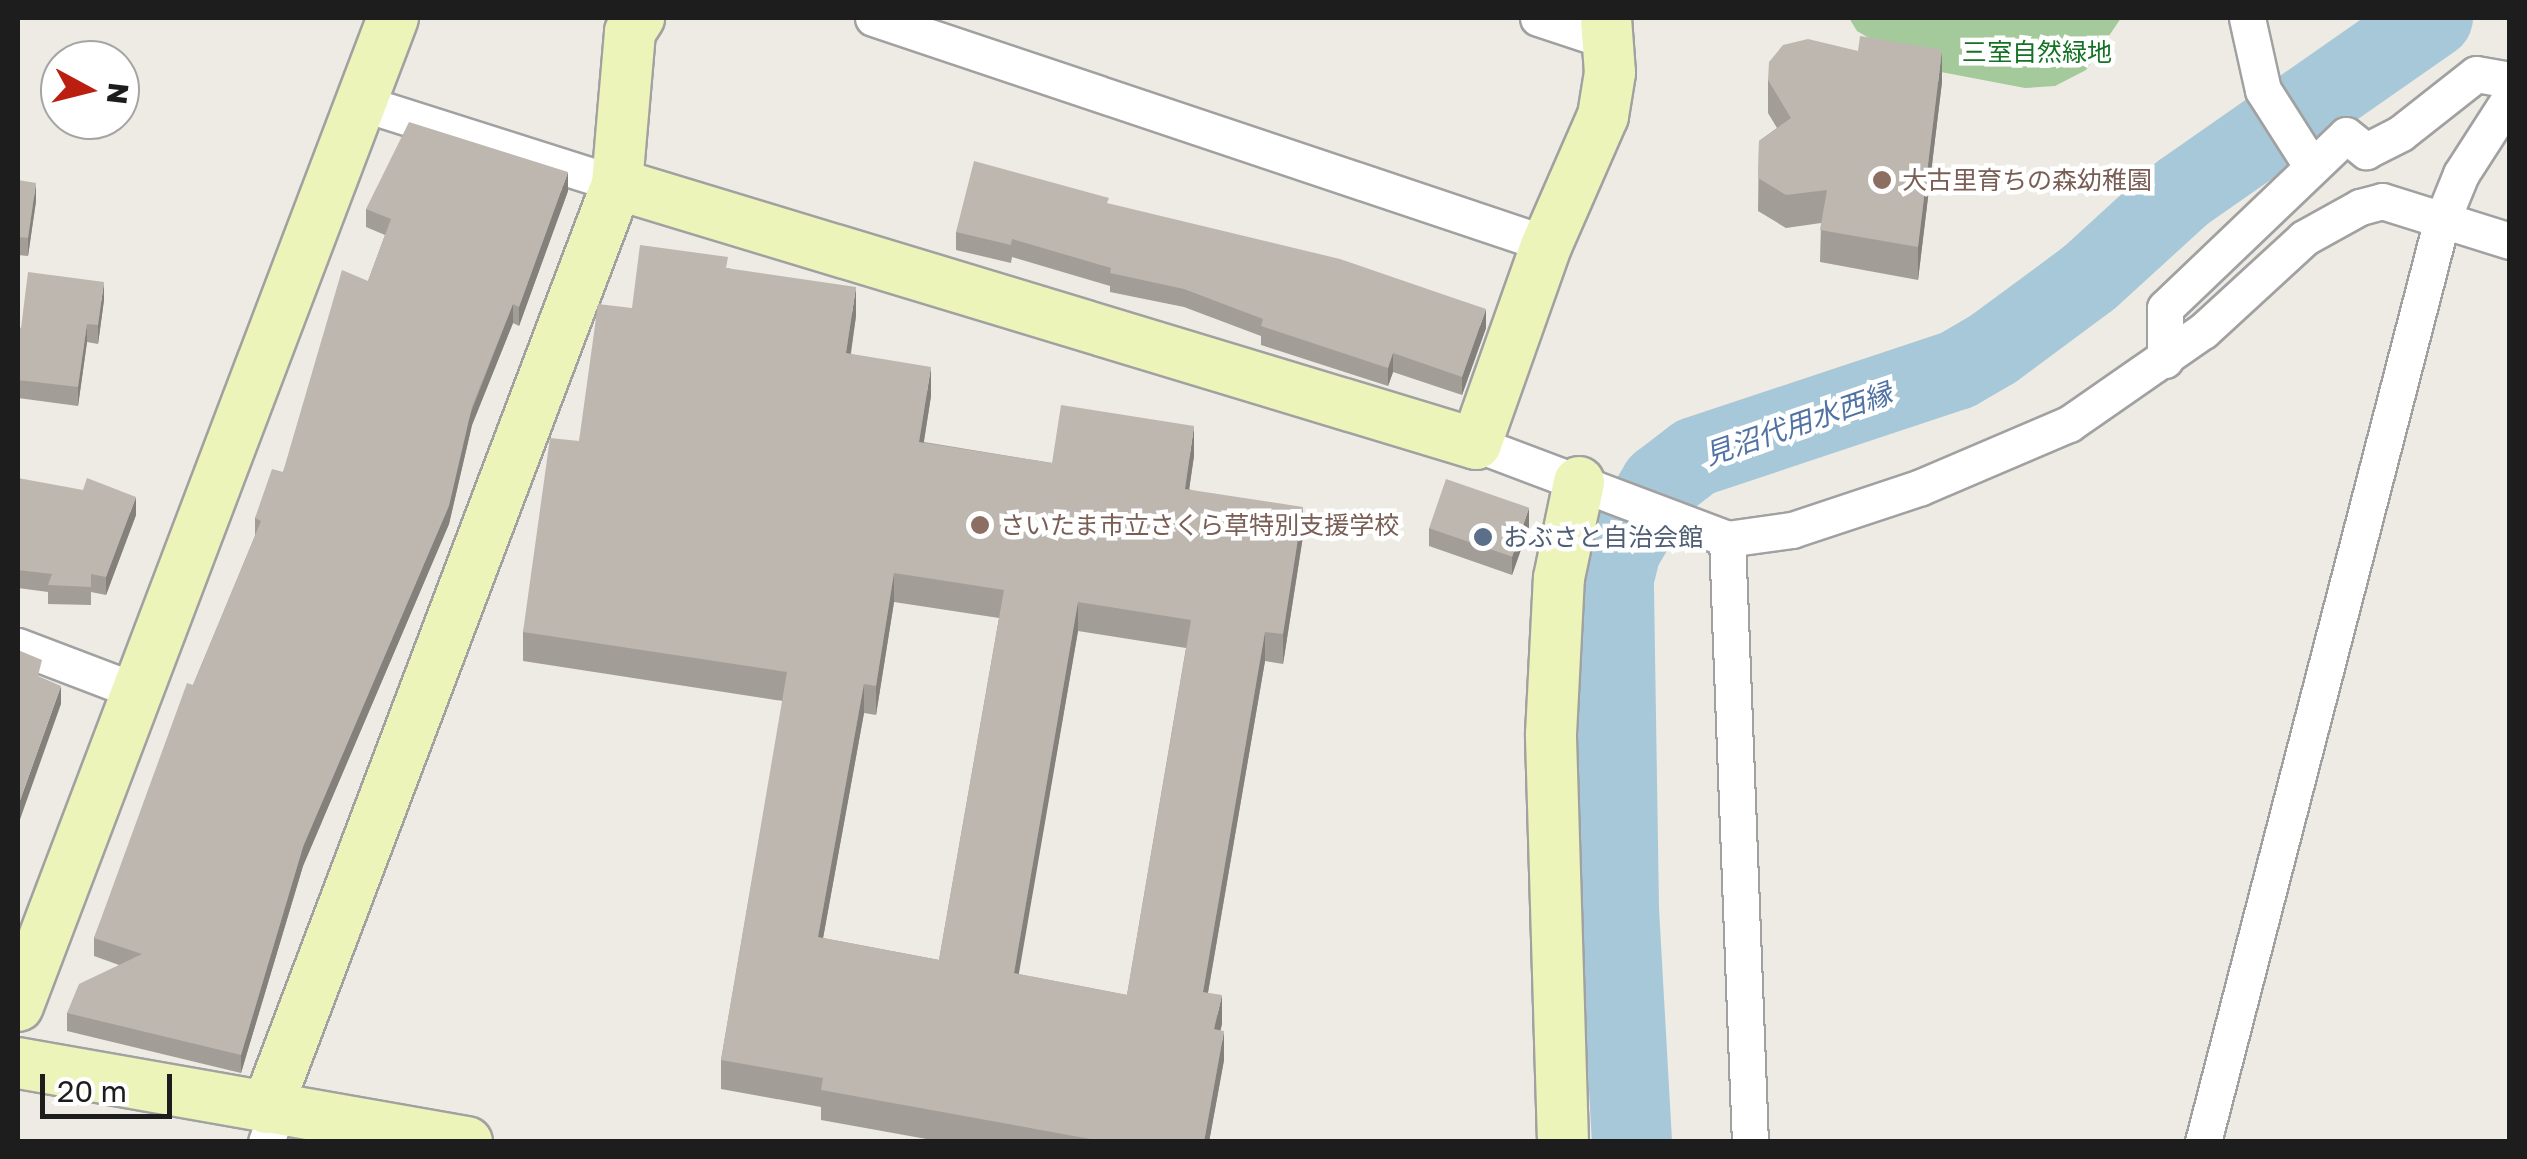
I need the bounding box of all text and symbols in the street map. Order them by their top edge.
park label: 三室自然緑地 [1962,37,2112,67]
north arrow [40,40,140,140]
text: N [101,81,136,106]
place label: 大古里育ちの森幼稚園 [1902,165,2152,195]
marker: 大古里育ちの森幼稚園 [1871,169,1893,191]
water label: 見沼代用水西縁 [1700,376,1896,472]
place label: さいたま市立さくら草特別支援学校 [1000,510,1400,540]
marker: さいたま市立さくら草特別支援学校 [969,514,991,536]
place label: おぶさと自治会館 [1503,522,1703,552]
marker: おぶさと自治会館 [1472,526,1494,548]
scale bar [45,1054,178,1116]
text: 20 m [57,1073,127,1109]

